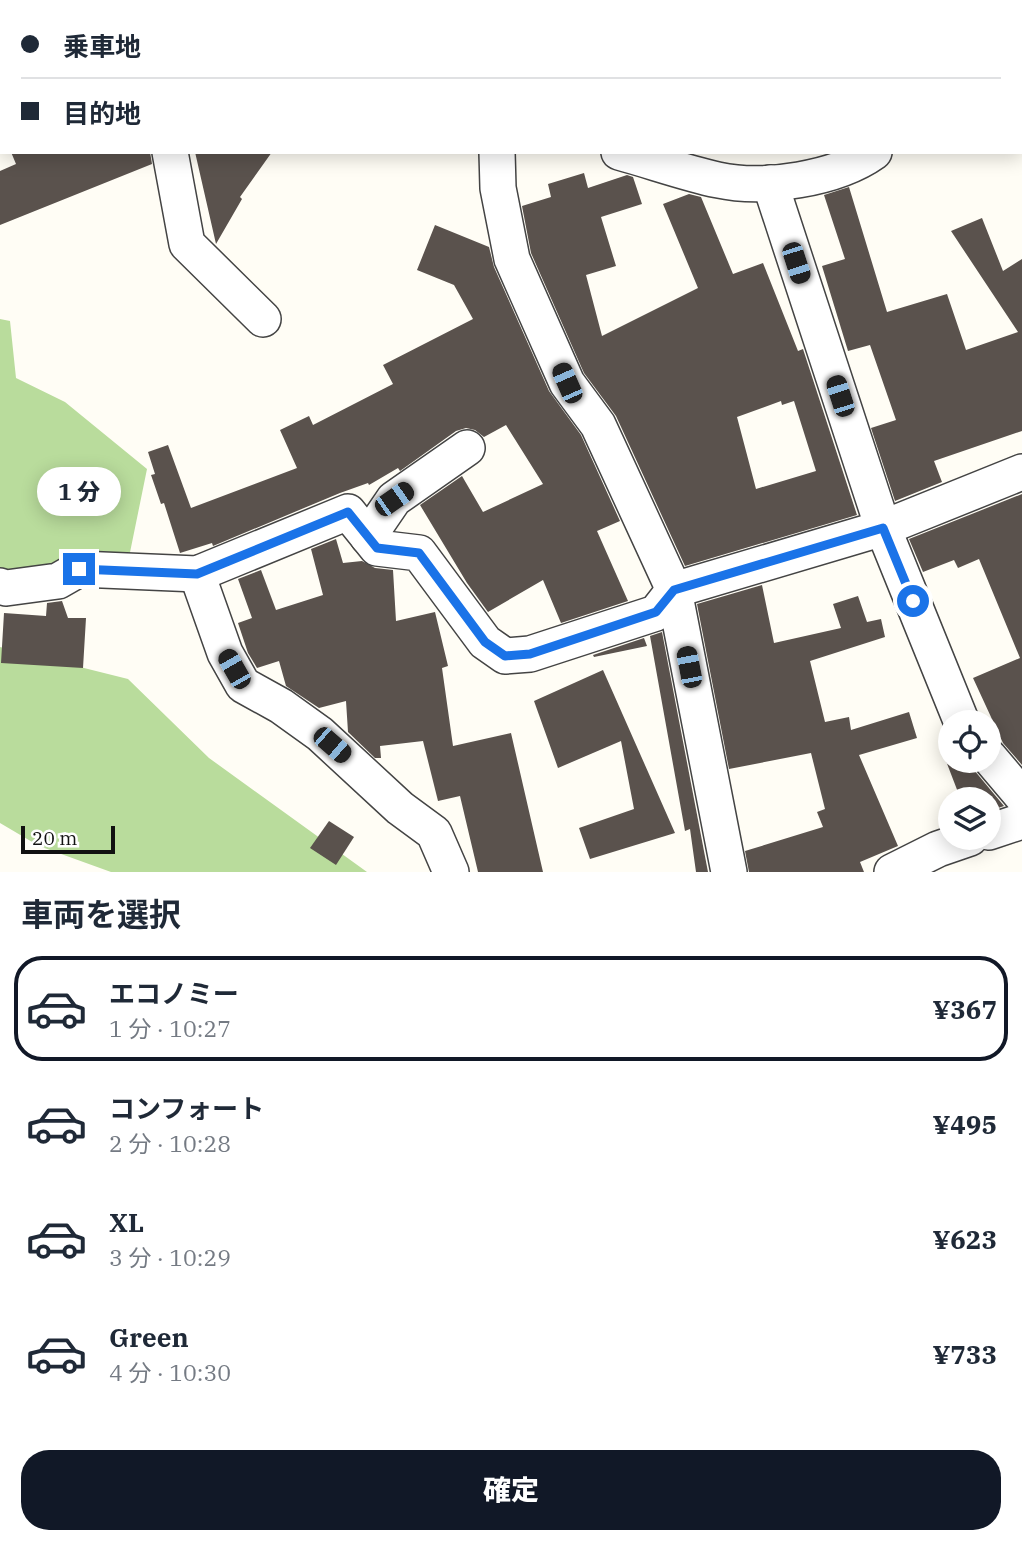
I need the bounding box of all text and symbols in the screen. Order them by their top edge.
text: 乗車地 [63,29,141,63]
text: 目的地 [63,96,141,130]
car [780,240,813,286]
car [549,360,586,406]
car [824,373,857,419]
callout: 1 分 [37,468,121,516]
text: 1 分 [58,476,100,506]
car [371,478,418,520]
route end [63,553,95,585]
route start [897,585,929,617]
car [675,644,704,690]
car [215,646,254,692]
map controls [938,710,1001,850]
button: locate [938,710,1001,773]
car [310,723,355,767]
button: layers [938,787,1001,850]
scale bar [21,823,116,855]
text: 20 m [32,826,77,850]
text: 車両を選択 [21,893,181,935]
text: エコノミー [109,976,239,1010]
icon: car [25,977,88,1040]
text: ¥367 [932,992,997,1026]
text: 1 分 · 10:27 [109,1013,231,1043]
text: コンフォート [109,1091,264,1125]
icon: car [25,1092,88,1155]
text: ¥495 [932,1107,997,1141]
text: 2 分 · 10:28 [109,1128,231,1158]
text: XL [109,1205,144,1239]
icon: car [25,1207,88,1270]
text: ¥623 [932,1222,997,1256]
text: 3 分 · 10:29 [109,1242,231,1272]
text: Green [109,1320,189,1354]
icon: car [25,1322,88,1385]
text: ¥733 [932,1337,997,1371]
text: 4 分 · 10:30 [109,1357,231,1387]
button: 確定 [21,1450,1001,1530]

